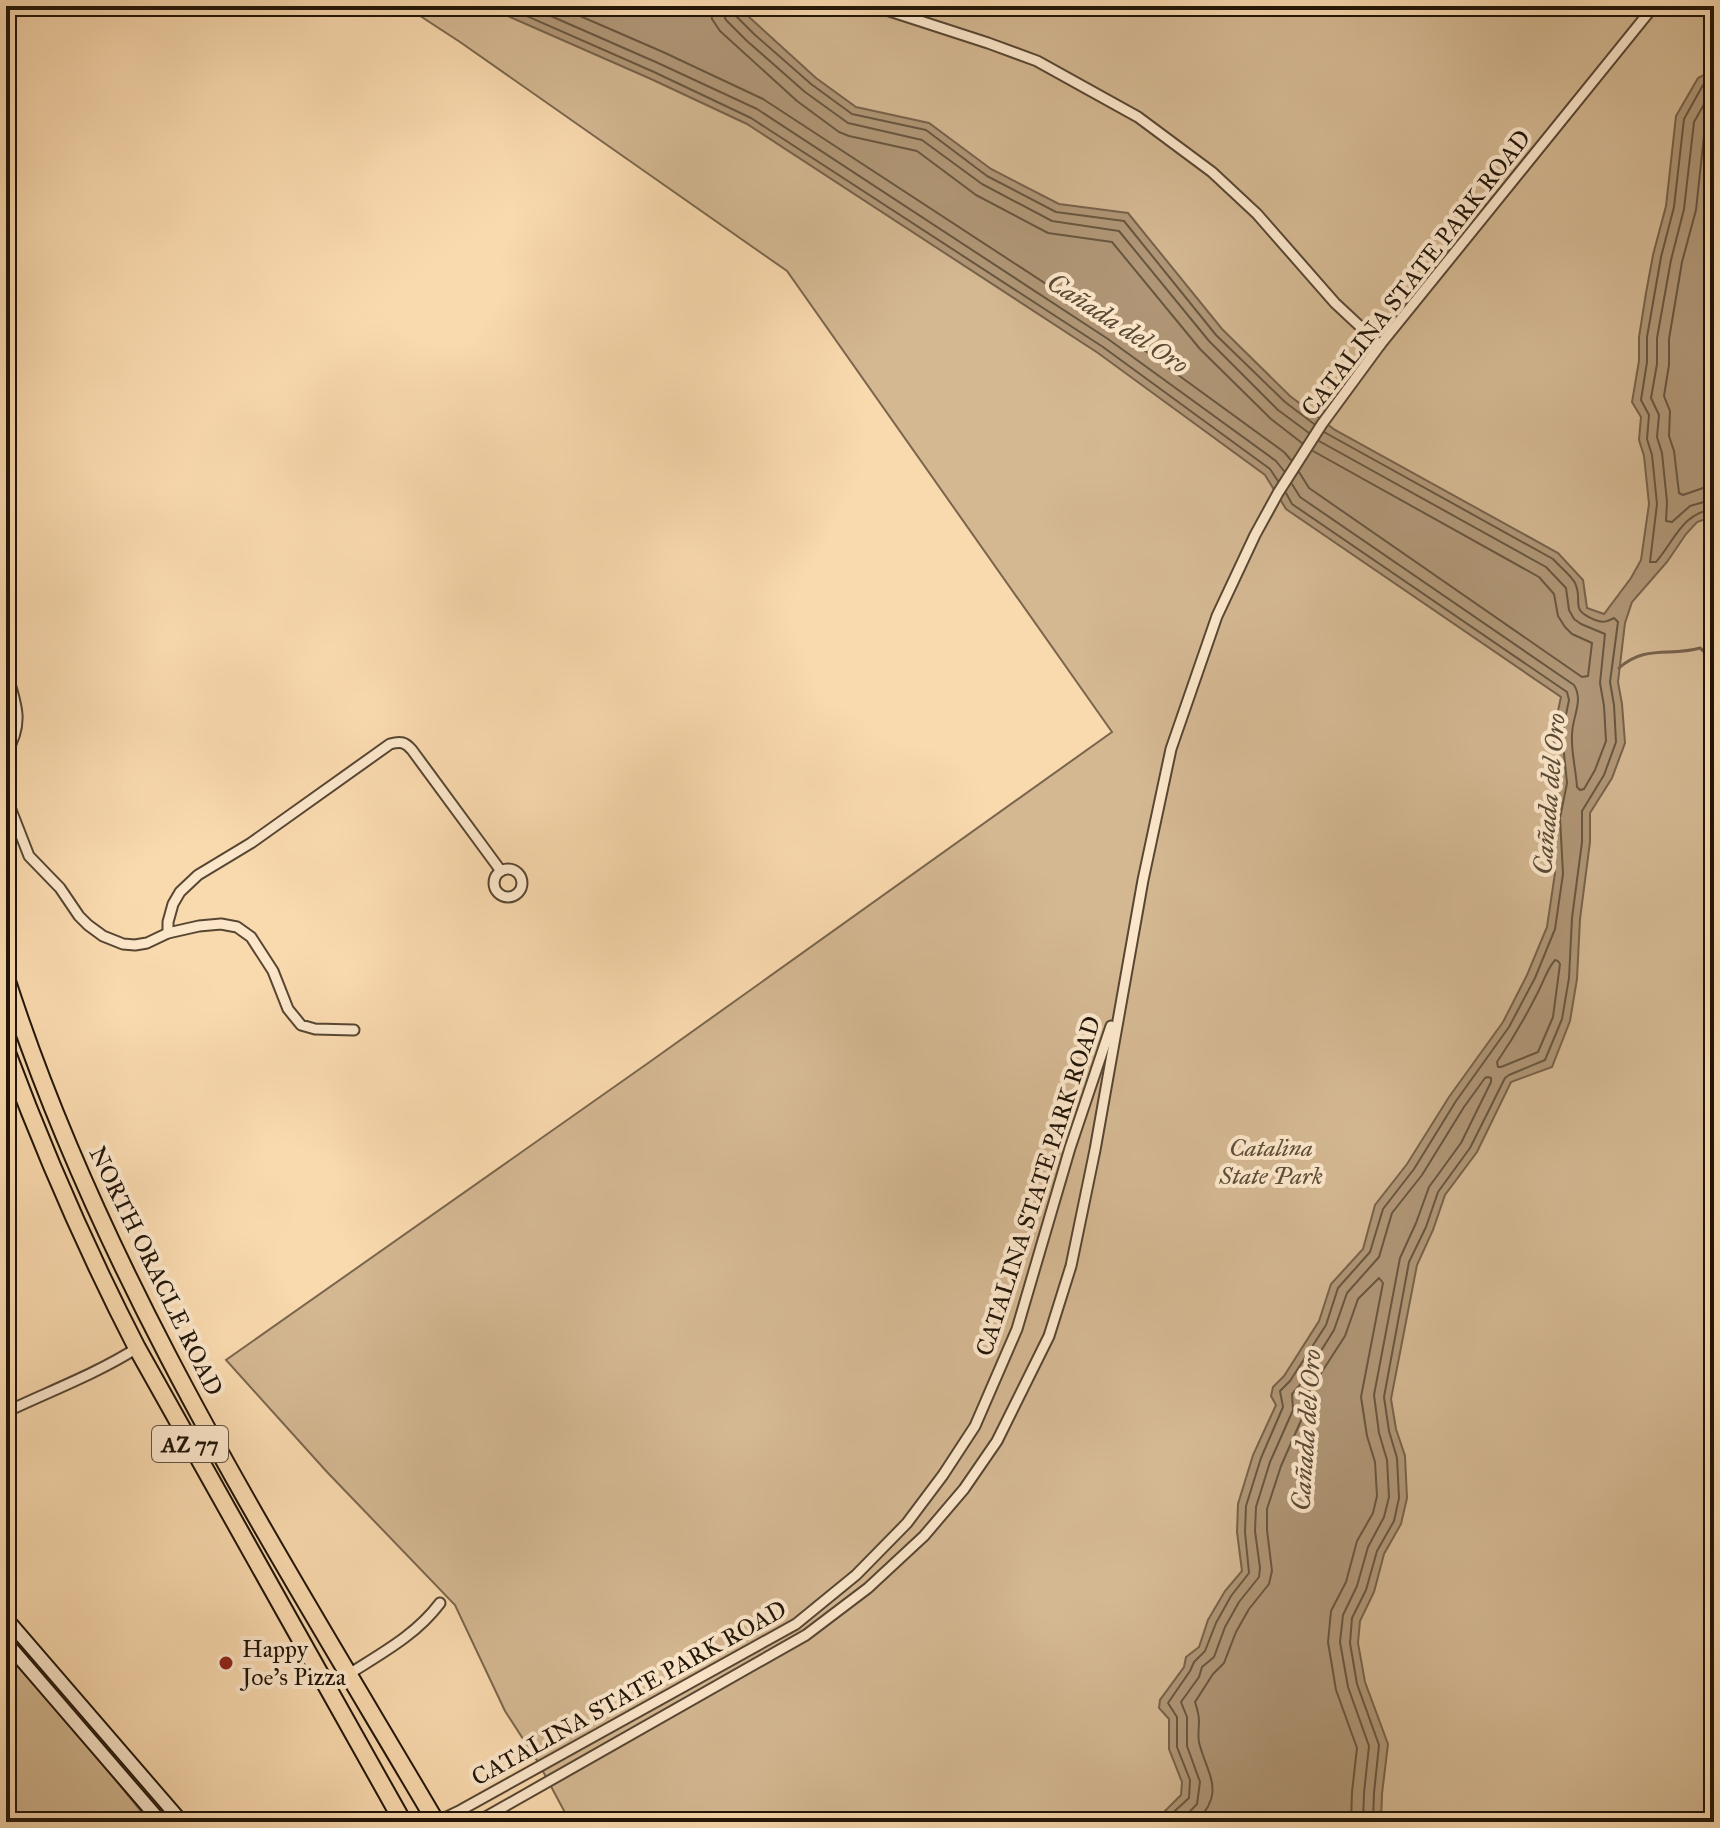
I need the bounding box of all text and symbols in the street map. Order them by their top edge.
street label: CATALINA STATE PARK ROAD [1295,124,1537,422]
water label: Cañada del Oro [1041,266,1195,381]
water label: Cañada del Oro [1526,712,1572,876]
street label: CATALINA STATE PARK ROAD [969,1012,1107,1360]
park label: Catalina State Park [1218,1133,1323,1191]
street label: NORTH ORACLE ROAD [83,1141,229,1401]
water label: Cañada del Oro [1284,1348,1328,1512]
road number: AZ 77 [152,1426,228,1462]
street label: CATALINA STATE PARK ROAD [466,1594,792,1792]
place label: Happy Joe's Pizza [239,1634,347,1692]
marker: Happy Joe's Pizza [217,1654,235,1672]

